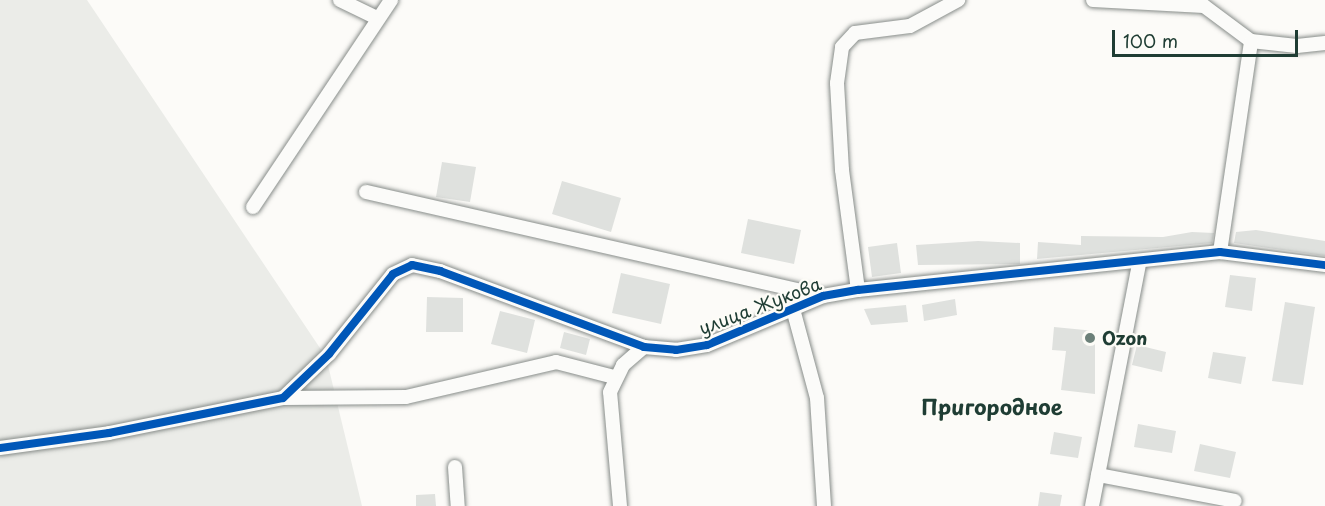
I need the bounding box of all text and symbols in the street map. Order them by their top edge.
scale bar [1115,18,1301,56]
text: 100 m [1123,27,1178,54]
street label: улица Жукова [696,273,824,339]
place label: Ozon [1102,327,1147,349]
marker: Ozon [1083,331,1097,345]
district label: Пригородное [921,393,1063,419]

